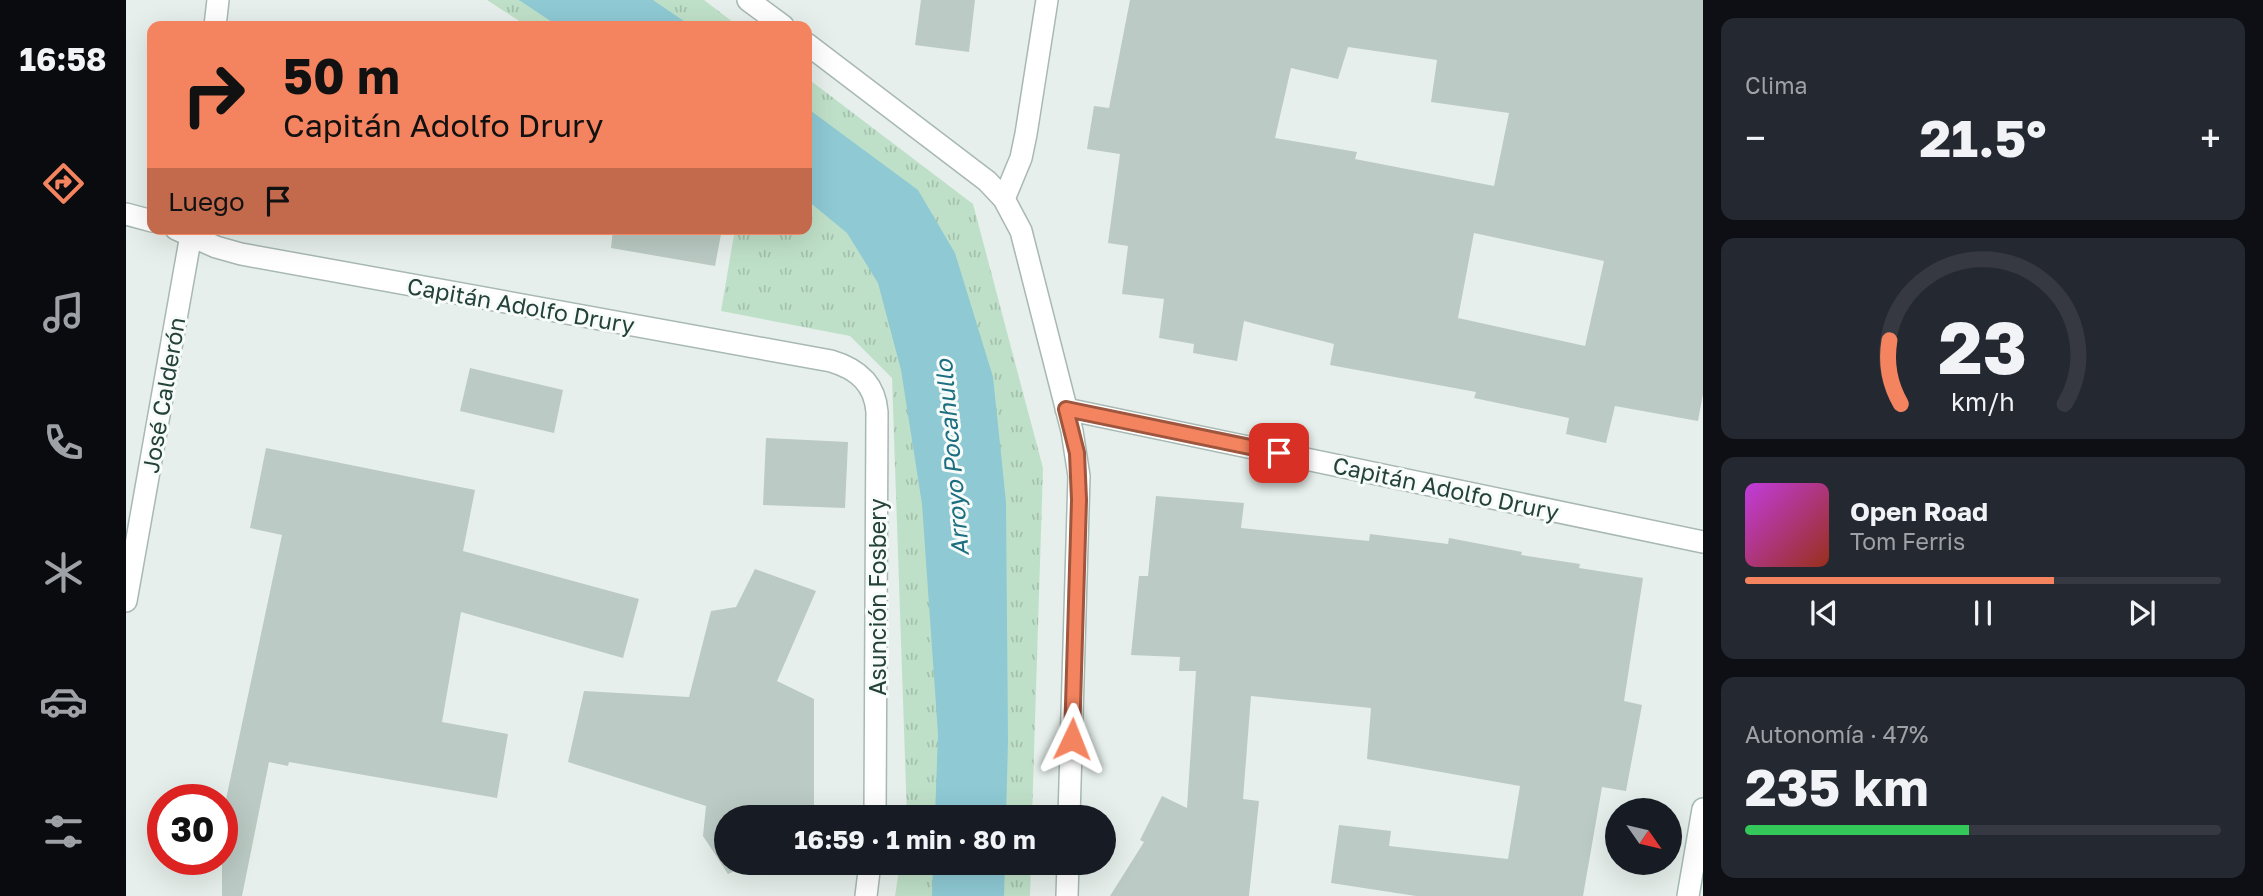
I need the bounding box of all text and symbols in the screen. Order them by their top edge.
text: 16:58 [19,40,107,78]
text: 50 m [283,46,400,105]
icon: right [168,49,259,140]
text: Clima [1745,71,1808,99]
text: Capitán Adolfo Drury [283,106,603,144]
text: 21.5° [1919,106,2047,168]
text: − [1745,115,1766,160]
text: + [2200,115,2221,160]
icon: directions [39,159,88,208]
icon: arrive [259,182,297,220]
text: Luego [168,186,245,217]
street label: Capitán Adolfo Drury [405,271,637,339]
icon: music [39,288,88,337]
text: 23 [1939,304,2027,391]
street label: José Calderón [136,315,190,475]
water label: Arroyo Pocahullo [928,357,975,557]
text: km/h [1951,386,2015,417]
icon: phone [39,418,88,467]
pin [1249,423,1309,483]
icon: arrive [1260,434,1298,472]
street label: Capitán Adolfo Drury [1330,450,1562,526]
text: Open Road [1850,496,1988,527]
street label: Asunción Fosbery [863,498,891,696]
text: Tom Ferris [1850,527,1965,555]
icon: climate [39,548,88,597]
icon: previous [1805,594,1843,632]
icon: pause [1964,594,2002,632]
icon: next [2123,594,2161,632]
icon: car [39,677,88,726]
position arrow [1035,702,1109,776]
text: Autonomía · 47% [1745,720,1928,748]
text: 235 km [1745,755,1929,817]
speed limit sign: 30 [147,784,238,875]
north arrow [1605,798,1682,875]
map controls [1605,798,1682,875]
icon: filters [39,807,88,856]
text: 16:59 · 1 min · 80 m [794,824,1036,855]

